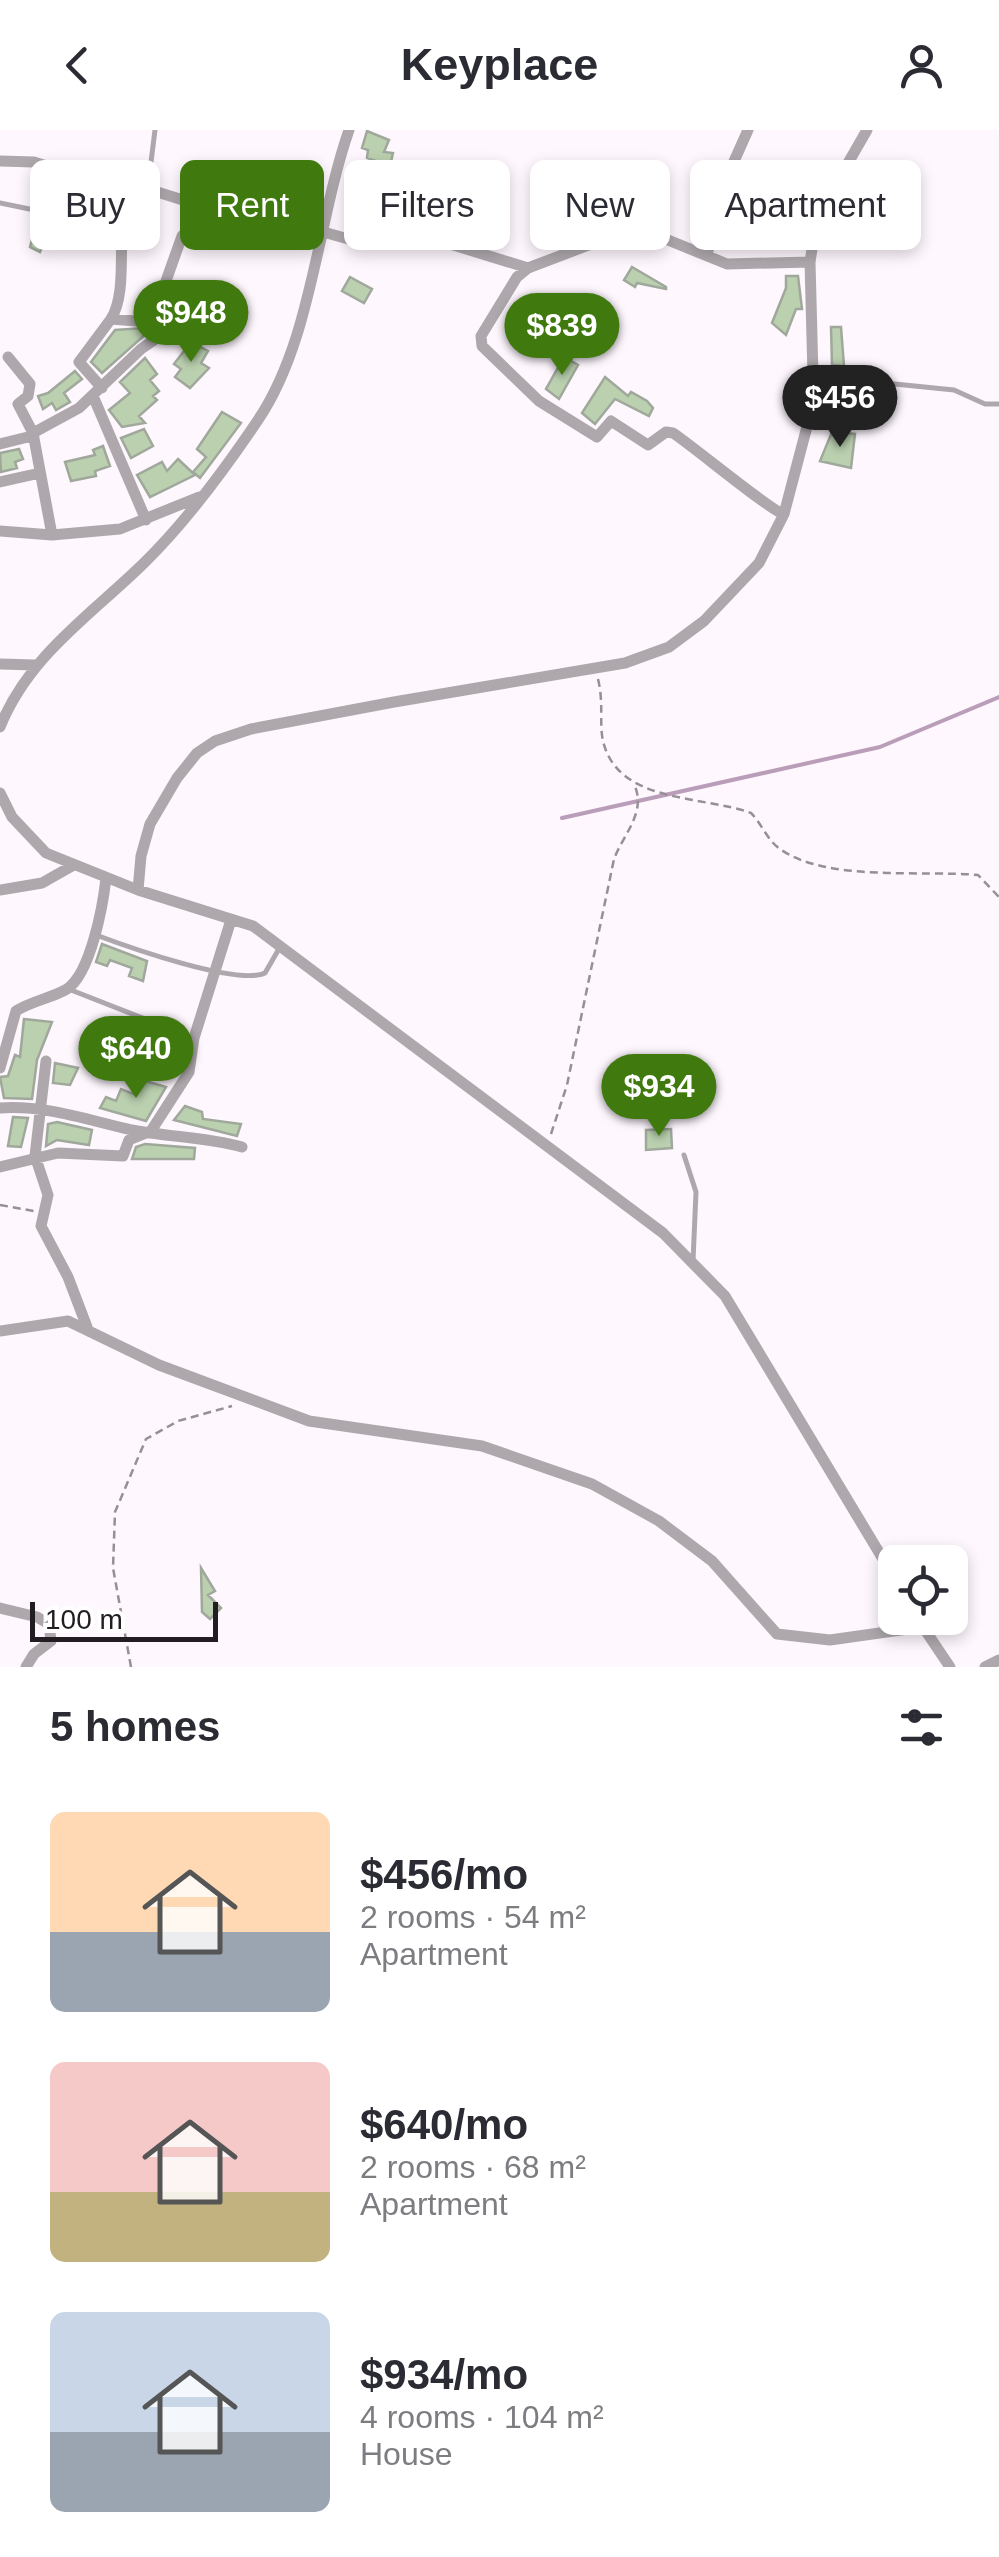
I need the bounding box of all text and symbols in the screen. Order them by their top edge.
icon: back [50,38,105,93]
icon: person [894,38,949,93]
text: Keyplace [401,39,598,90]
chip: Buy [30,160,160,250]
chip: Rent [180,160,324,250]
chip: Filters [344,160,510,250]
chip: New [530,160,670,250]
chip: Apartment [690,160,921,250]
pin: $948 [132,280,250,365]
pin: $839 [503,293,621,378]
text: $948 [155,294,227,330]
text: $839 [526,307,598,343]
pin: $456 [781,365,899,450]
text: $456 [804,379,876,415]
pin: $640 [77,1016,195,1101]
text: $640 [100,1030,172,1066]
pin: $934 [600,1054,718,1139]
text: $934 [623,1068,695,1104]
map controls [878,1545,968,1635]
button: locate [878,1545,968,1635]
scale bar [30,1597,218,1642]
text: 100 m [45,1604,123,1635]
icon: filters [894,1700,949,1755]
text: 5 homes [50,1703,220,1750]
text: $456/mo [360,1851,528,1898]
icon: home [130,1852,250,1972]
text: 2 rooms · 54 m² [360,1899,586,1935]
text: Apartment [360,1936,508,1972]
text: $640/mo [360,2101,528,2148]
icon: home [130,2102,250,2222]
text: 2 rooms · 68 m² [360,2149,586,2185]
text: Apartment [360,2186,508,2222]
text: $934/mo [360,2351,528,2398]
icon: home [130,2352,250,2472]
text: 4 rooms · 104 m² [360,2399,604,2435]
text: House [360,2436,453,2472]

